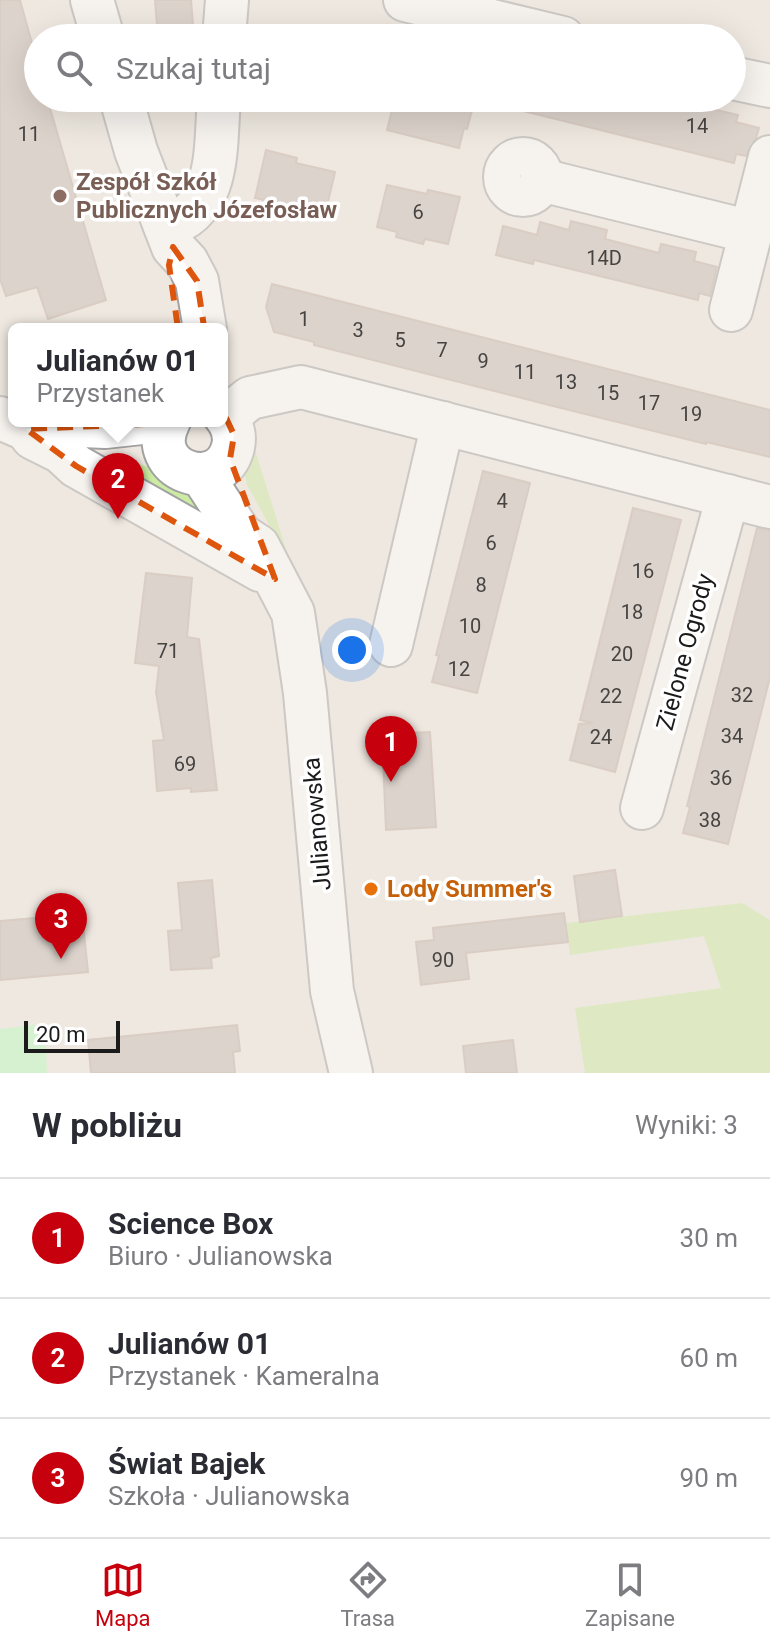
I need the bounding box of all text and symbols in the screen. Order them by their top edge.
search box [24,24,746,112]
icon: search [52,46,96,90]
text: Szukaj tutaj [116,51,271,86]
house number: 14 [686,114,708,138]
house number: 11 [18,122,40,146]
place label: Zespół Szkół Publicznych Józefosław [76,168,338,224]
marker: Zespół Szkół Publicznych Józefosław [51,187,69,205]
house number: 6 [412,200,424,224]
house number: 14D [586,246,622,270]
house number: 1 [298,307,310,331]
house number: 3 [352,318,364,342]
popup [8,323,228,427]
house number: 5 [394,328,406,352]
house number: 7 [436,338,448,362]
text: Julianów 01 [36,343,200,378]
house number: 9 [477,349,489,373]
house number: 11 [514,360,536,384]
house number: 13 [555,370,577,394]
text: Przystanek [36,378,164,408]
house number: 15 [597,381,619,405]
house number: 17 [638,391,660,415]
house number: 19 [680,402,702,426]
pin: 2 [92,453,144,519]
house number: 4 [496,489,508,513]
house number: 6 [485,531,497,555]
house number: 16 [632,559,654,583]
street label: Zielone Ogrody [651,570,720,733]
house number: 8 [475,573,487,597]
house number: 18 [621,600,643,624]
house number: 10 [459,614,481,638]
your location [332,630,372,670]
house number: 71 [157,639,179,663]
house number: 20 [611,642,633,666]
house number: 12 [448,657,470,681]
house number: 32 [731,683,753,707]
house number: 22 [600,684,622,708]
pin: 1 [365,716,417,782]
house number: 34 [721,724,743,748]
house number: 24 [590,725,612,749]
house number: 69 [174,752,196,776]
street label: Julianowska [297,756,337,892]
house number: 36 [710,766,732,790]
house number: 38 [699,808,721,832]
place label: Lody Summer's [387,875,552,903]
marker: Lody Summer's [362,880,380,898]
pin: 3 [35,893,87,959]
house number: 90 [432,948,454,972]
scale bar [24,1017,120,1053]
text: 20 m [36,1022,85,1047]
text: W pobliżu [32,1105,182,1145]
text: Wyniki: 3 [635,1110,738,1140]
text: Science Box [108,1206,273,1241]
text: 1 [51,1223,65,1253]
text: 30 m [680,1223,738,1253]
text: Biuro · Julianowska [108,1241,333,1271]
text: Julianów 01 [108,1326,271,1361]
text: 2 [51,1343,65,1373]
text: 60 m [680,1343,738,1373]
text: Przystanek · Kameralna [108,1361,380,1391]
text: Świat Bajek [108,1446,265,1481]
text: 3 [51,1463,65,1493]
text: 90 m [680,1463,738,1493]
text: Szkoła · Julianowska [108,1481,350,1511]
tab: Mapa [95,1558,150,1631]
tab: Trasa [340,1558,395,1631]
tab: Zapisane [585,1558,675,1631]

